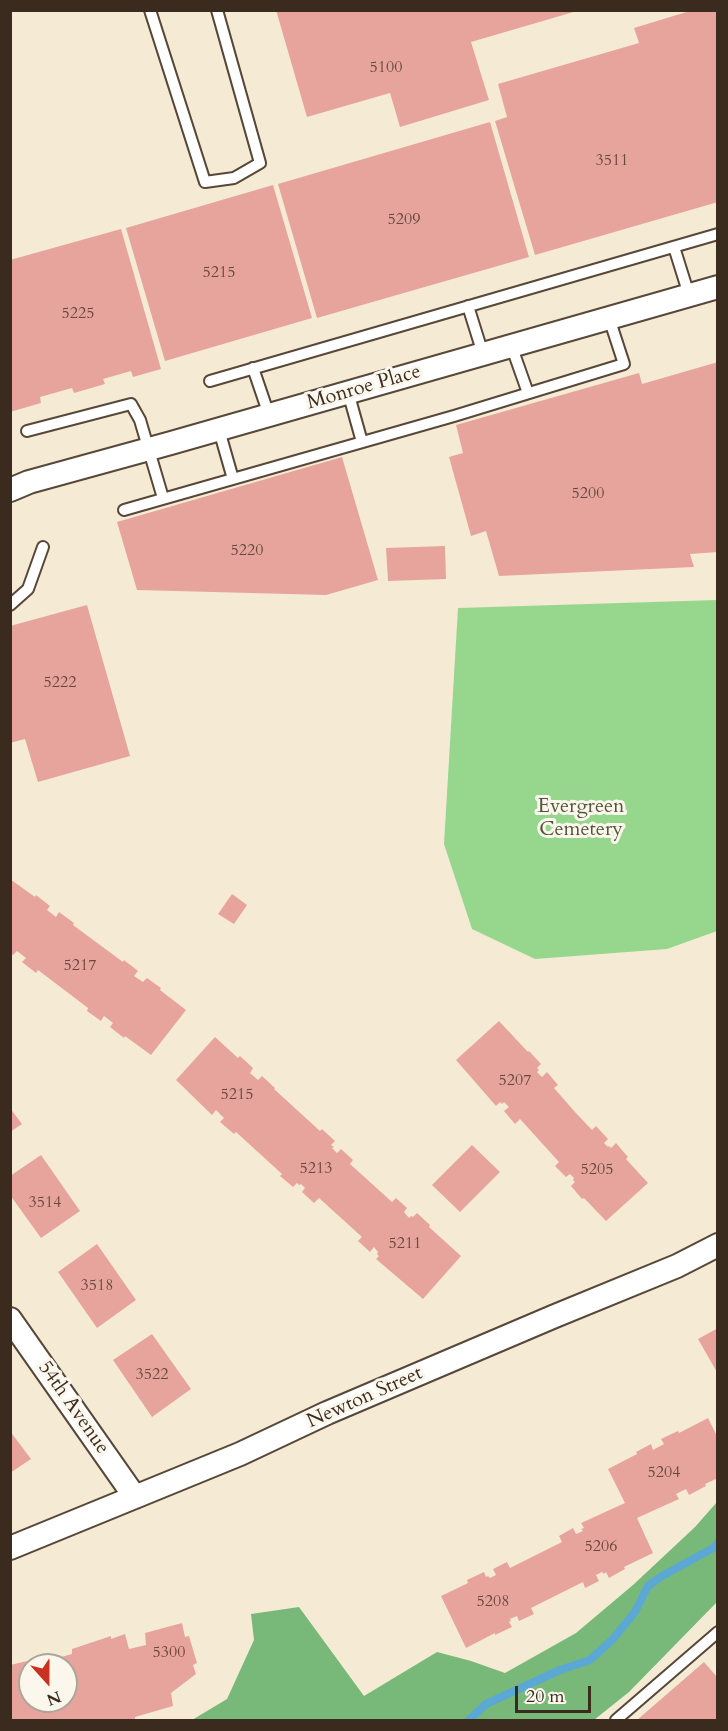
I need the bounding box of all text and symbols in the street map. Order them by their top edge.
house number: 5100 [370,58,402,78]
house number: 3511 [596,151,628,171]
house number: 5209 [388,210,420,230]
house number: 5215 [203,263,235,283]
house number: 5225 [62,304,94,324]
street label: Monroe Place [304,360,424,416]
house number: 5200 [572,484,604,504]
house number: 5220 [231,541,263,561]
house number: 5222 [44,673,76,693]
park label: Evergreen Cemetery [538,795,624,842]
house number: 5217 [64,956,96,976]
house number: 5207 [499,1071,531,1091]
house number: 5215 [221,1085,253,1105]
house number: 5213 [300,1159,332,1179]
house number: 5205 [581,1160,613,1180]
house number: 3514 [29,1193,61,1213]
house number: 5211 [389,1234,421,1254]
house number: 3518 [81,1276,113,1296]
street label: 54th Avenue [32,1357,114,1459]
street label: Newton Street [303,1362,427,1434]
house number: 3522 [136,1365,168,1385]
house number: 5204 [648,1463,680,1483]
house number: 5206 [585,1537,617,1557]
house number: 5208 [477,1592,509,1612]
house number: 5300 [153,1643,185,1663]
north arrow [18,1653,78,1713]
scale bar [518,1674,594,1712]
text: 20 m [526,1684,565,1709]
text: N [43,1685,64,1711]

